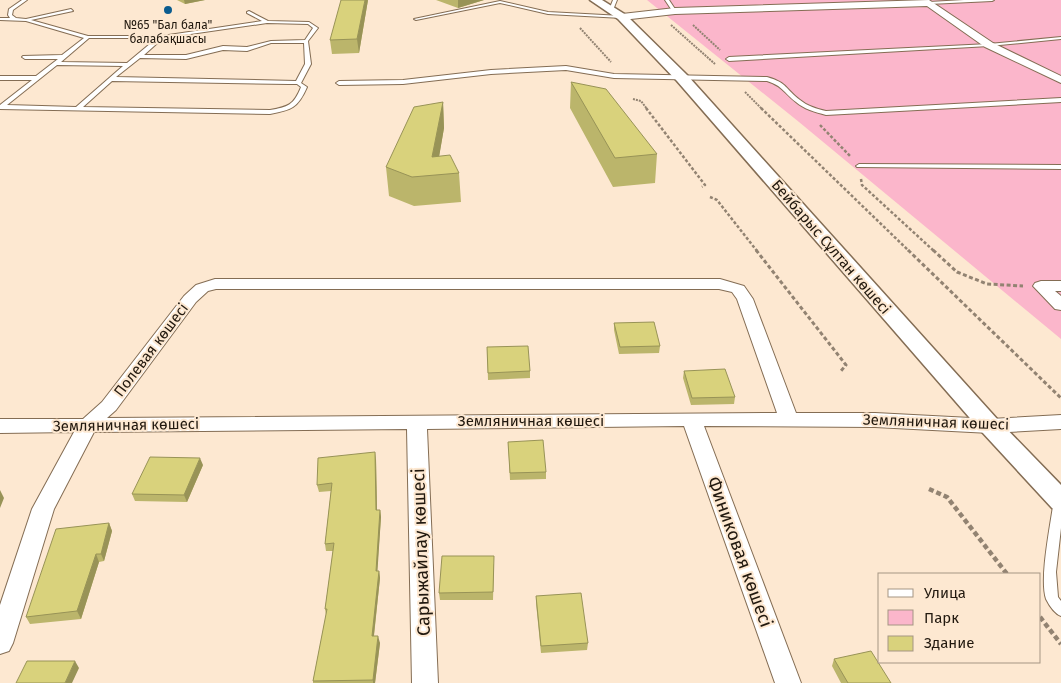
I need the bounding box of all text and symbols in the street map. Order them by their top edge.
marker: №65 "Бал бала" балабақшасы [162,4,174,16]
place label: №65 "Бал бала" балабақшасы [124,18,213,46]
street label: Бейбарыс Сұлтан көшесі [768,176,894,318]
street label: Полевая көшесі [110,300,192,400]
street label: Земляничная көшесі [863,410,1009,434]
street label: Земляничная көшесі [458,412,604,430]
street label: Земляничная көшесі [53,415,199,435]
street label: Сарыжайлау көшесі [407,468,435,636]
street label: Финиковая көшесі [703,474,777,630]
legend [878,573,1041,663]
text: Улица [924,584,966,602]
text: Парк [924,609,959,627]
text: Здание [924,634,974,652]

